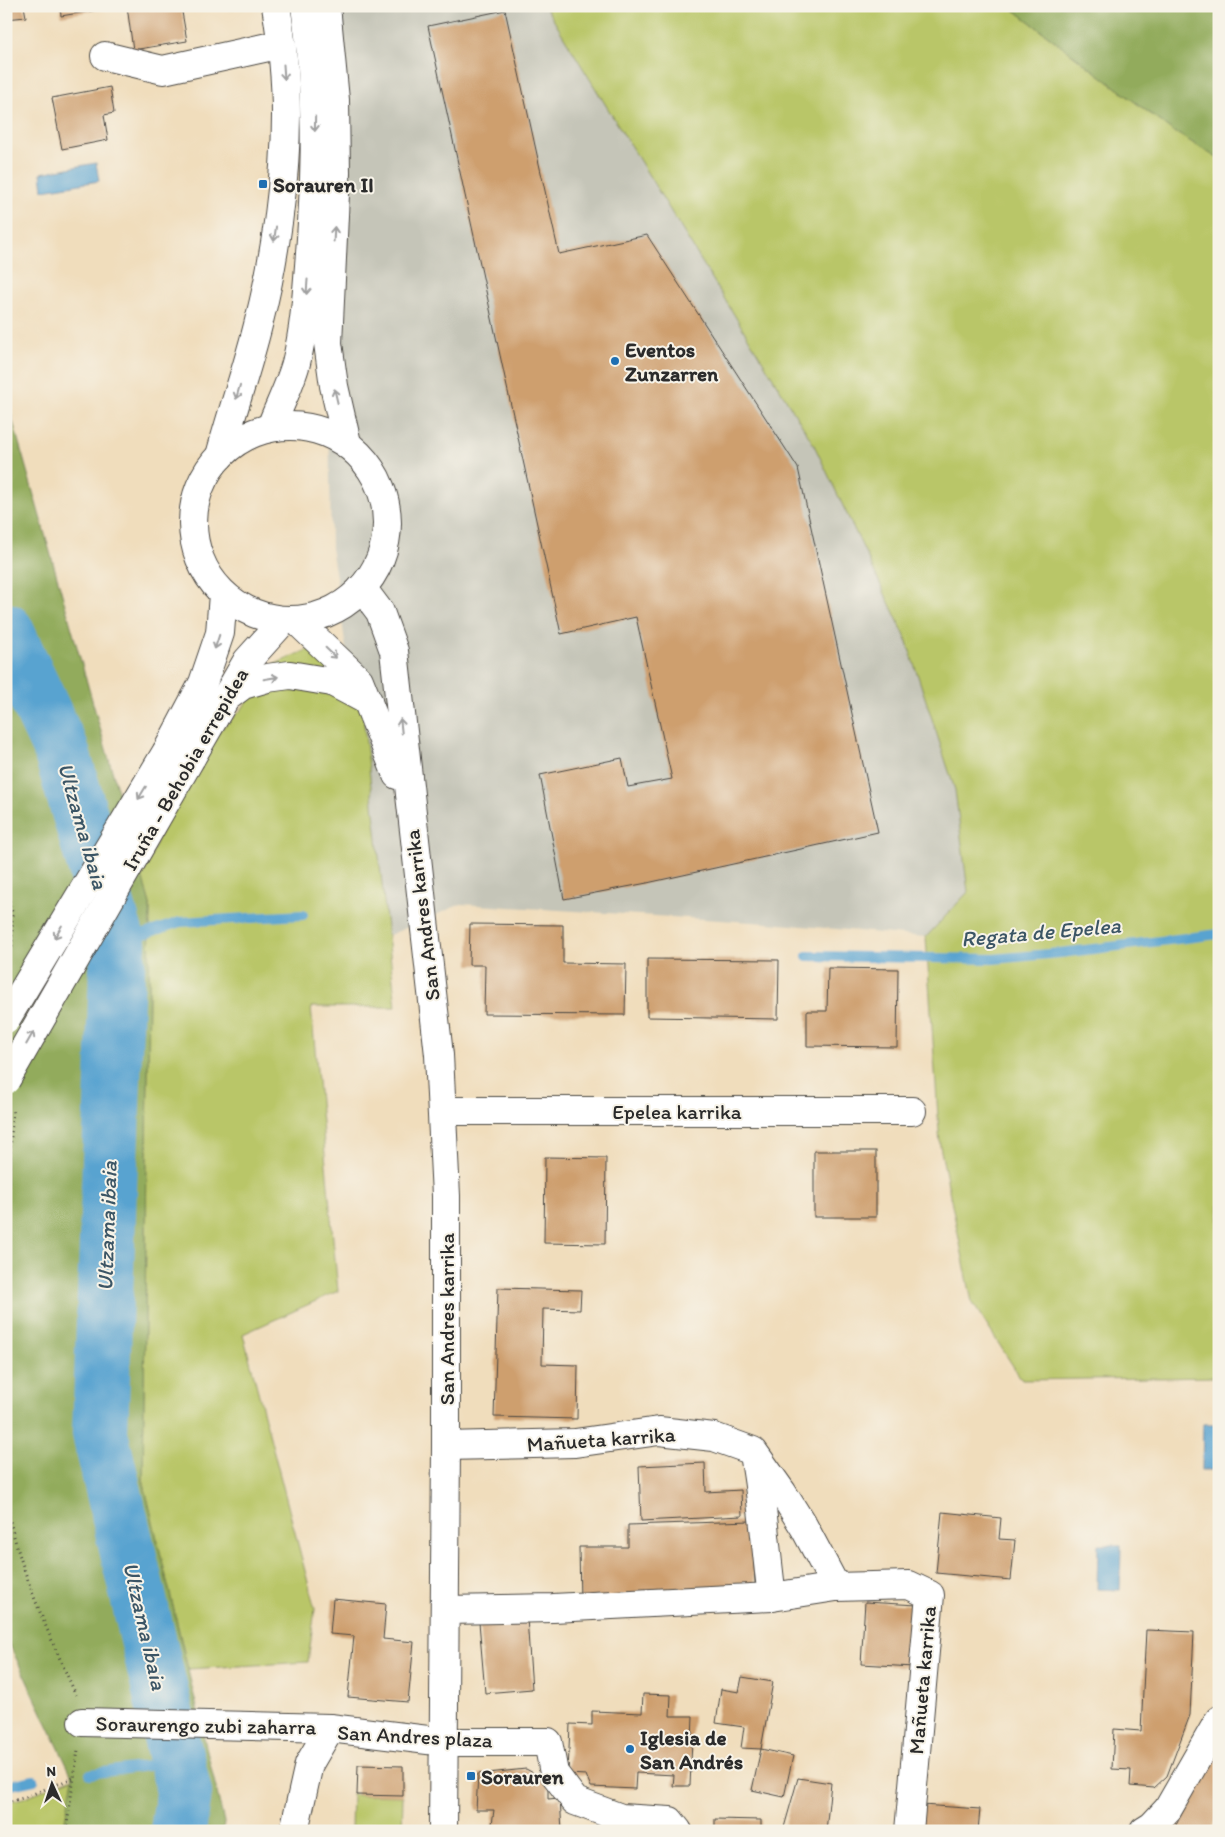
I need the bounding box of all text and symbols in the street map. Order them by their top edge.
one-way arrow [279,64,288,80]
one-way arrow [310,116,320,132]
place label: Sorauren II [273,172,374,197]
marker: Sorauren II [257,178,269,190]
one-way arrow [270,225,280,241]
one-way arrow [330,226,339,242]
one-way arrow [303,278,312,294]
place label: Eventos Zunzarren [625,337,719,386]
marker: Eventos Zunzarren [609,355,621,367]
one-way arrow [233,383,243,399]
one-way arrow [331,388,340,404]
one-way arrow [212,633,221,649]
one-way arrow [325,647,338,659]
street label: Iruña - Behobia errepidea [117,663,253,875]
one-way arrow [263,673,279,683]
one-way arrow [396,718,406,734]
water label: Ultzama ibaia [52,760,114,893]
one-way arrow [136,785,146,799]
street label: San Andres karrika [399,828,445,1002]
water label: Regata de Epelea [960,912,1122,952]
one-way arrow [53,925,63,939]
one-way arrow [26,1031,36,1045]
street label: Epelea karrika [612,1099,742,1124]
water label: Ultzama ibaia [91,1160,123,1292]
street label: San Andres karrika [434,1233,459,1405]
street label: Mañueta karrika [526,1421,676,1457]
water label: Ultzama ibaia [117,1559,173,1693]
street label: Mañueta karrika [903,1605,941,1755]
street label: Soraurengo zubi zaharra [96,1711,317,1739]
street label: San Andres plaza [337,1719,493,1753]
place label: Iglesia de San Andrés [640,1725,743,1774]
marker: Iglesia de San Andrés [624,1743,636,1755]
north arrow [28,1760,78,1810]
text: N [46,1763,57,1780]
place label: Sorauren [481,1764,564,1789]
marker: Sorauren [465,1770,477,1782]

